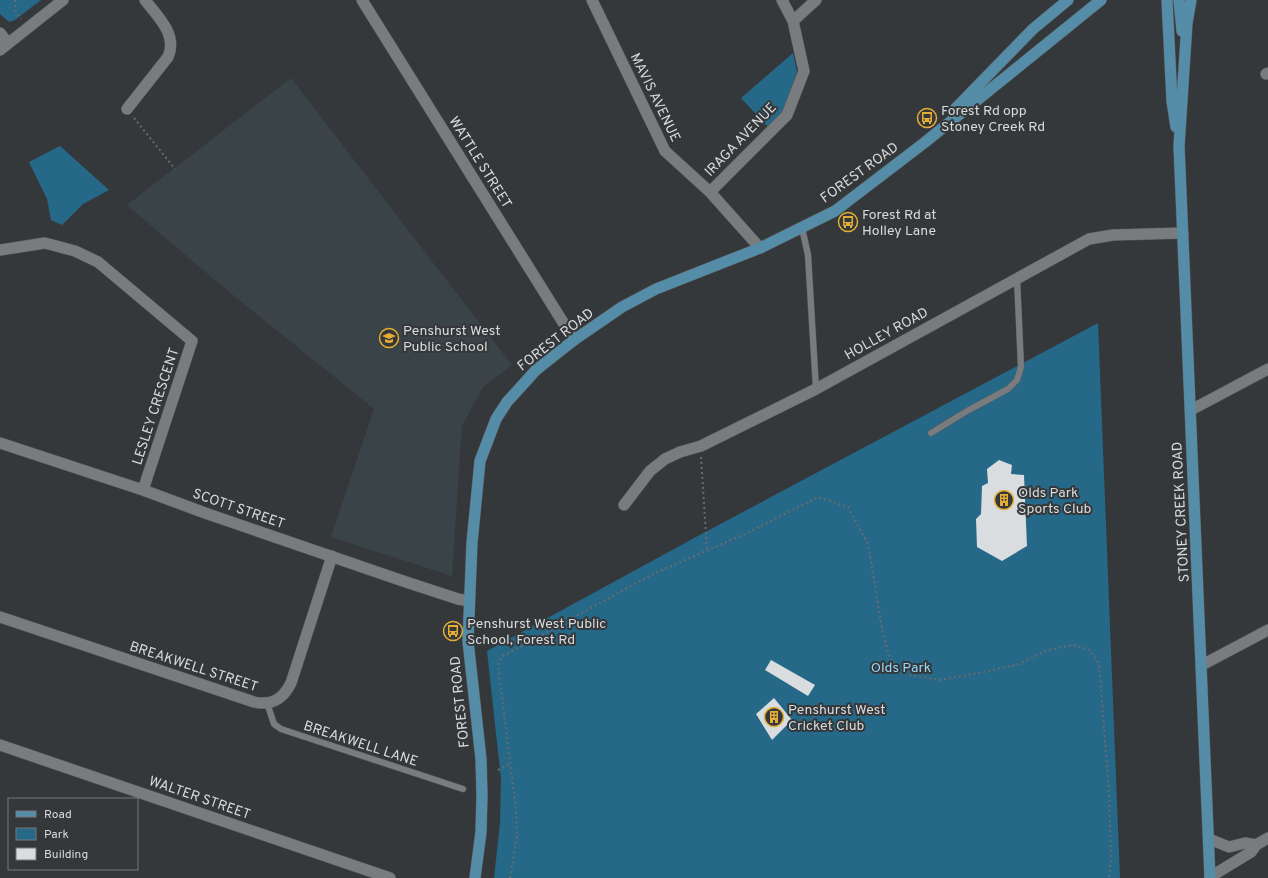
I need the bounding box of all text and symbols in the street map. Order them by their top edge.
street label: MAVIS AVENUE [626,50,683,145]
street label: IRAGA AVENUE [702,100,781,181]
place label: Forest Rd opp Stoney Creek Rd [941,103,1045,136]
bus stop icon: Forest Rd opp Stoney Creek Rd [916,107,938,129]
street label: WATTLE STREET [445,114,515,212]
street label: FOREST ROAD [818,139,902,207]
place label: Forest Rd at Holley Lane [862,207,937,240]
bus stop icon: Forest Rd at Holley Lane [837,211,859,233]
street label: HOLLEY ROAD [842,304,932,364]
street label: FOREST ROAD [514,305,598,375]
place label: Penshurst West Public School [403,323,500,356]
school or university icon: Penshurst West Public School [378,327,400,349]
street label: LESLEY CRESCENT [129,346,183,467]
street label: STONEY CREEK ROAD [1169,441,1194,583]
place label: Olds Park Sports Club [1018,485,1092,518]
street label: SCOTT STREET [190,486,287,533]
building icon: Olds Park Sports Club [993,489,1015,511]
place label: Penshurst West Public School, Forest Rd [467,616,606,649]
bus stop icon: Penshurst West Public School, Forest Rd [442,620,464,642]
street label: BREAKWELL STREET [127,639,260,696]
street label: FOREST ROAD [447,655,474,749]
park label: Olds Park [871,660,931,677]
place label: Penshurst West Cricket Club [788,702,885,735]
building icon: Penshurst West Cricket Club [763,706,785,728]
street label: BREAKWELL LANE [301,718,420,771]
street label: WALTER STREET [146,773,253,824]
legend [8,798,138,870]
text: Road [44,807,72,823]
text: Park [44,827,69,843]
text: Building [44,847,88,863]

